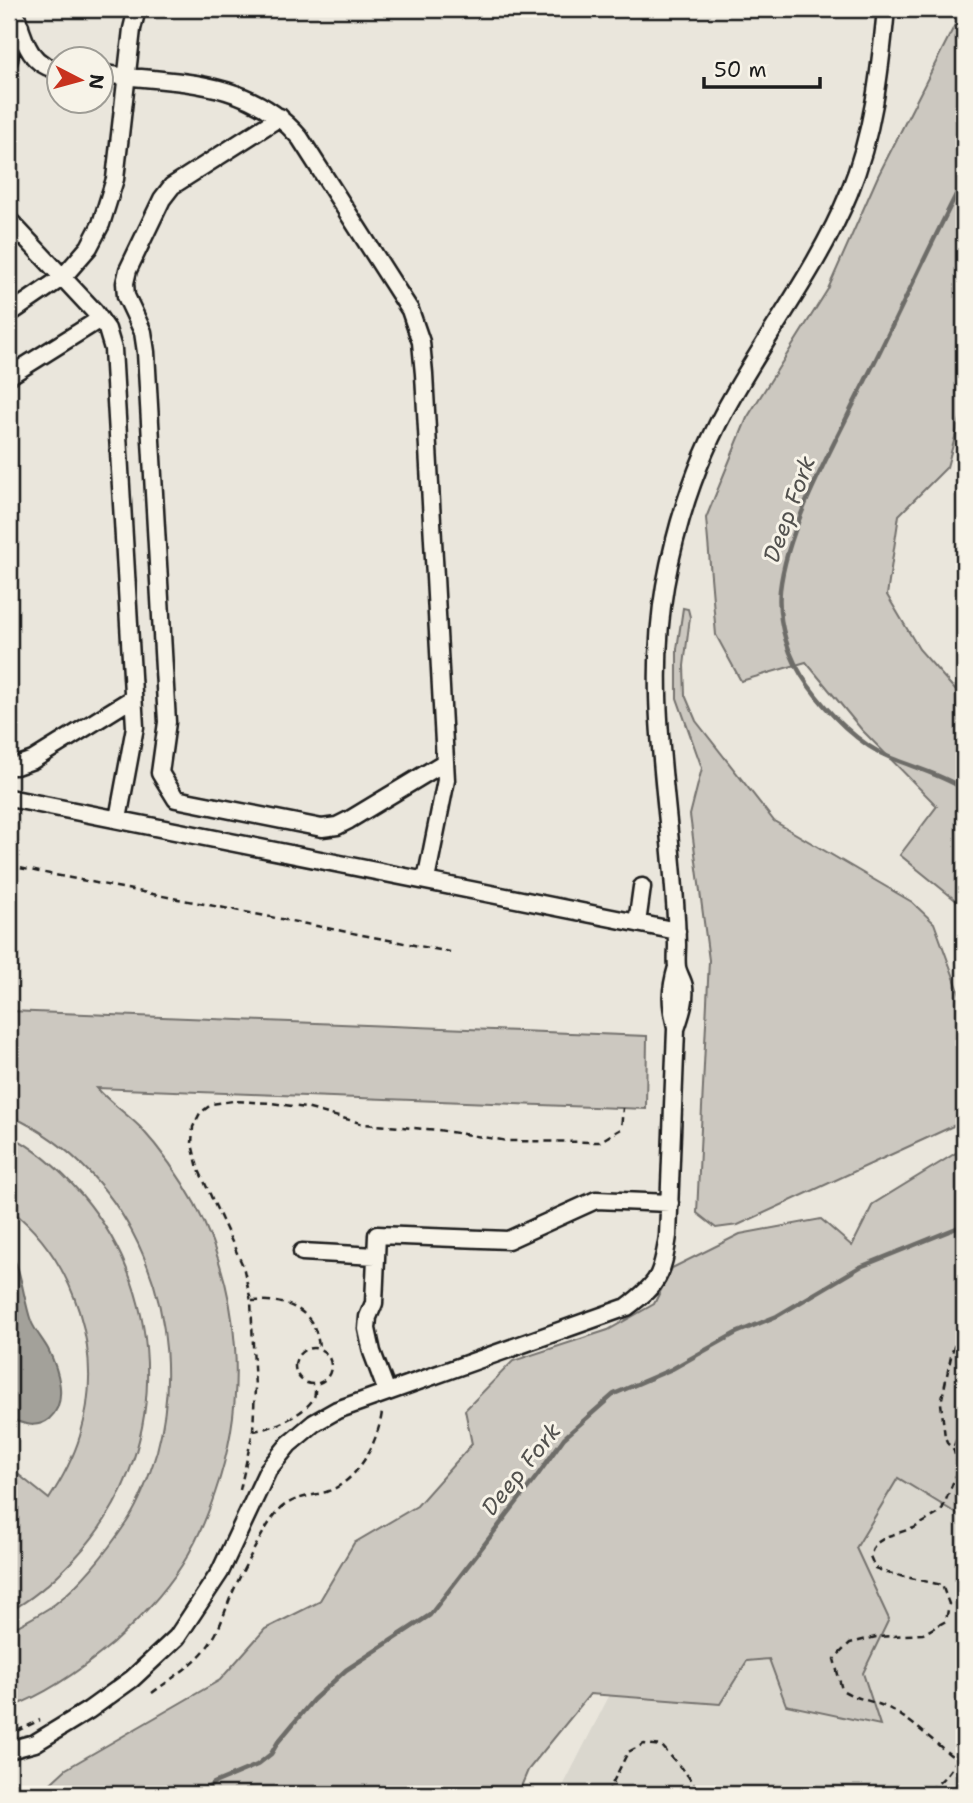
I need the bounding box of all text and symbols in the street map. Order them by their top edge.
north arrow [46,46,116,116]
scale bar [704,46,819,90]
text: 50 m [714,56,767,84]
text: N [83,73,110,91]
water label: Deep Fork [756,452,822,566]
water label: Deep Fork [474,1416,568,1522]

